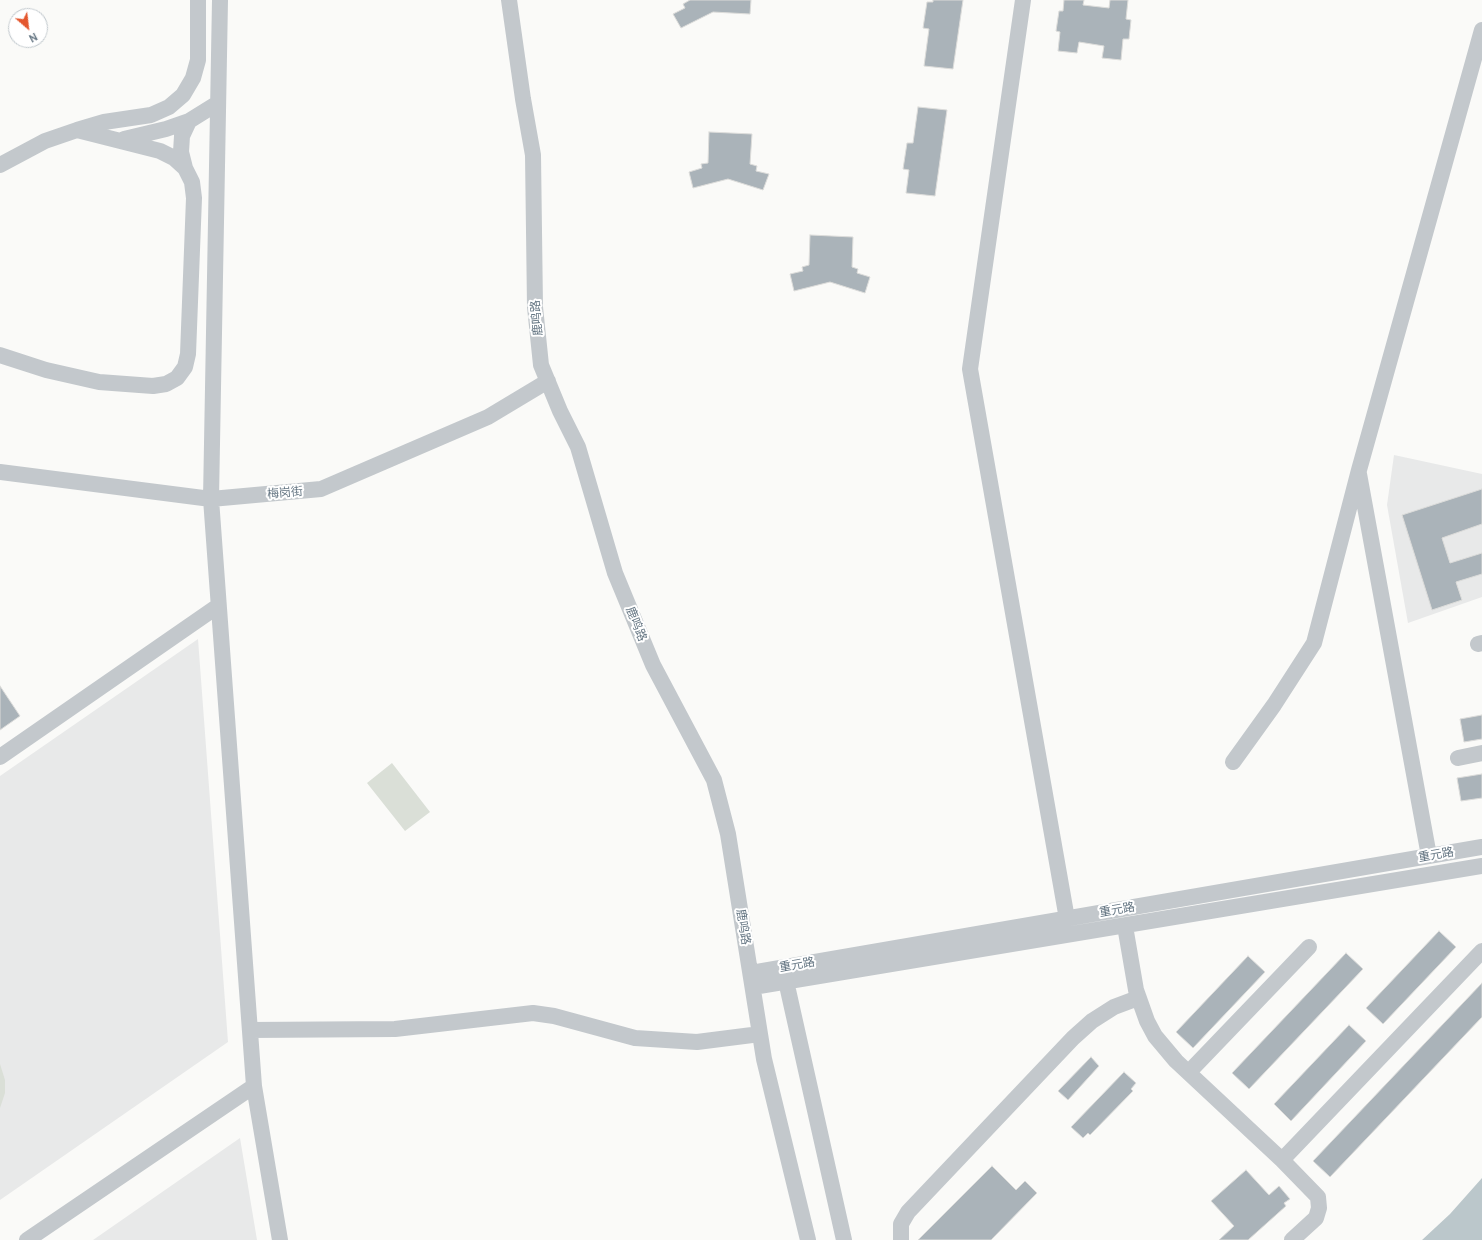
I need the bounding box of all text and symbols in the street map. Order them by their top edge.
north arrow [8,8,48,48]
text: N [26,30,40,46]
street label: 鹿鸣路 [528,299,546,337]
street label: 梅岗街 [266,484,304,502]
street label: 鹿鸣路 [623,605,649,643]
street label: 重元路 [1417,845,1455,865]
street label: 重元路 [1098,900,1136,920]
street label: 鹿鸣路 [733,908,753,946]
street label: 重元路 [778,955,816,975]

